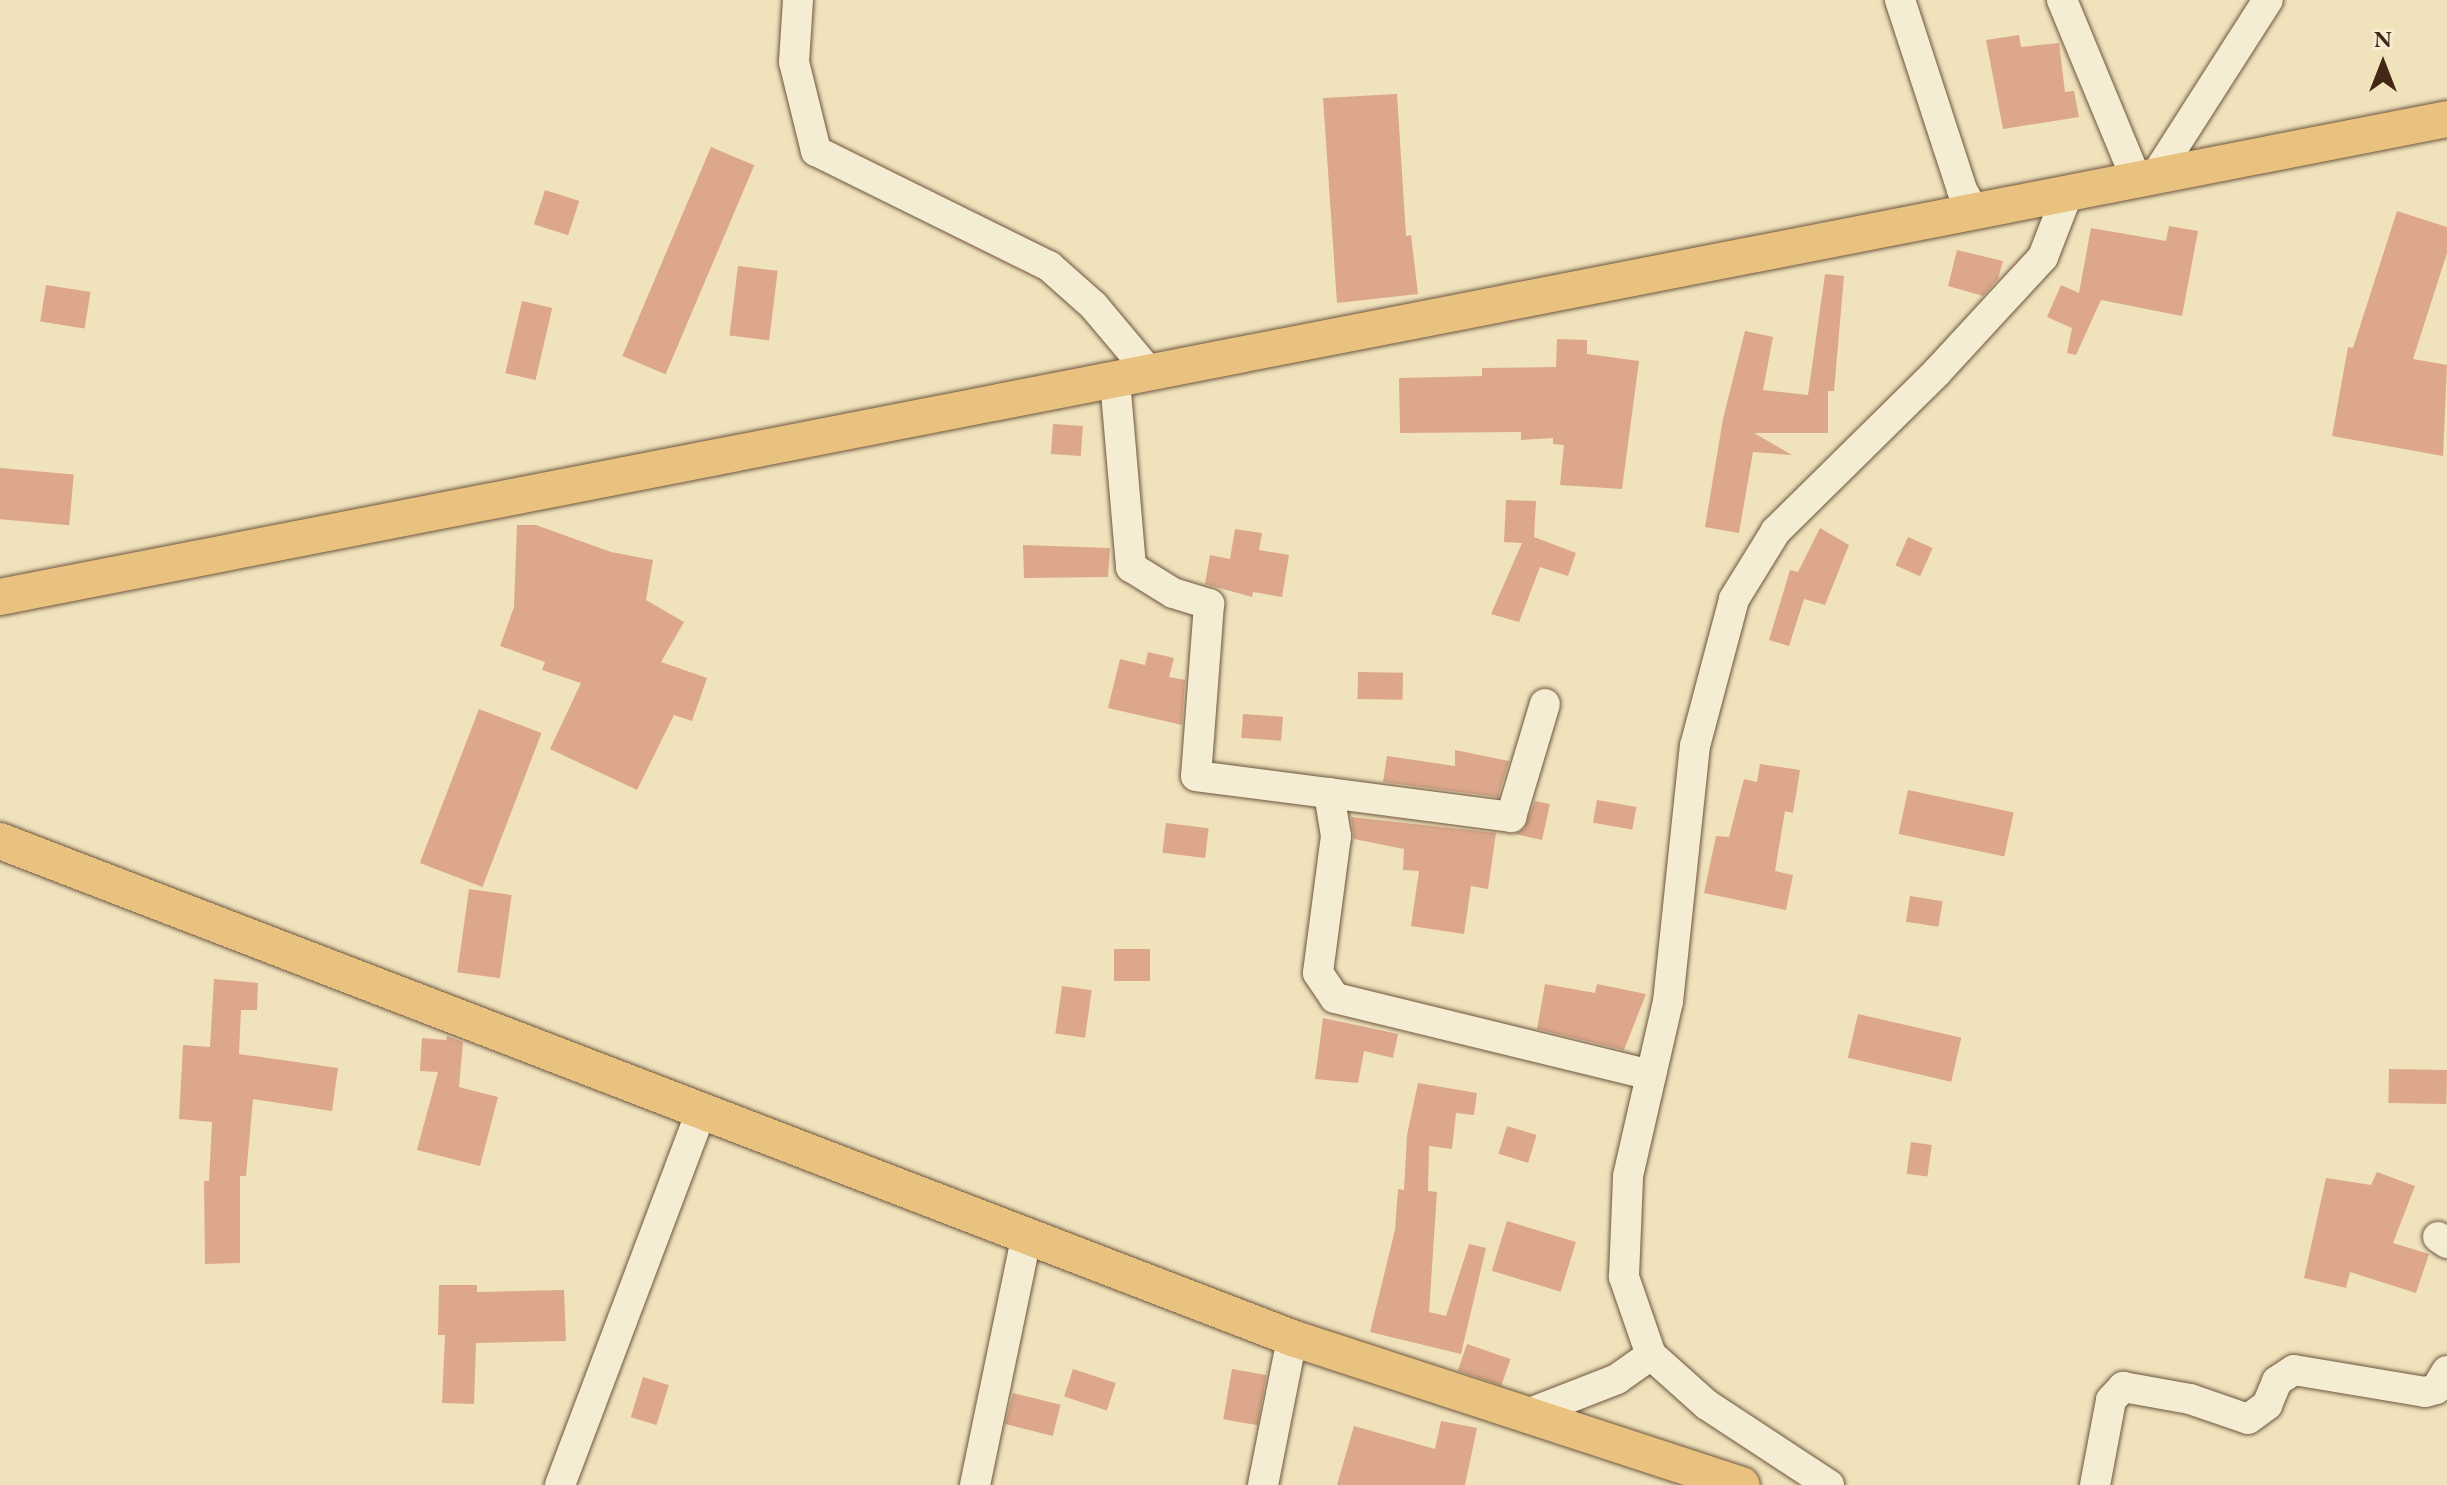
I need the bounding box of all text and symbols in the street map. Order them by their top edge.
north arrow [2343,24,2423,104]
text: N [2374,25,2392,54]

